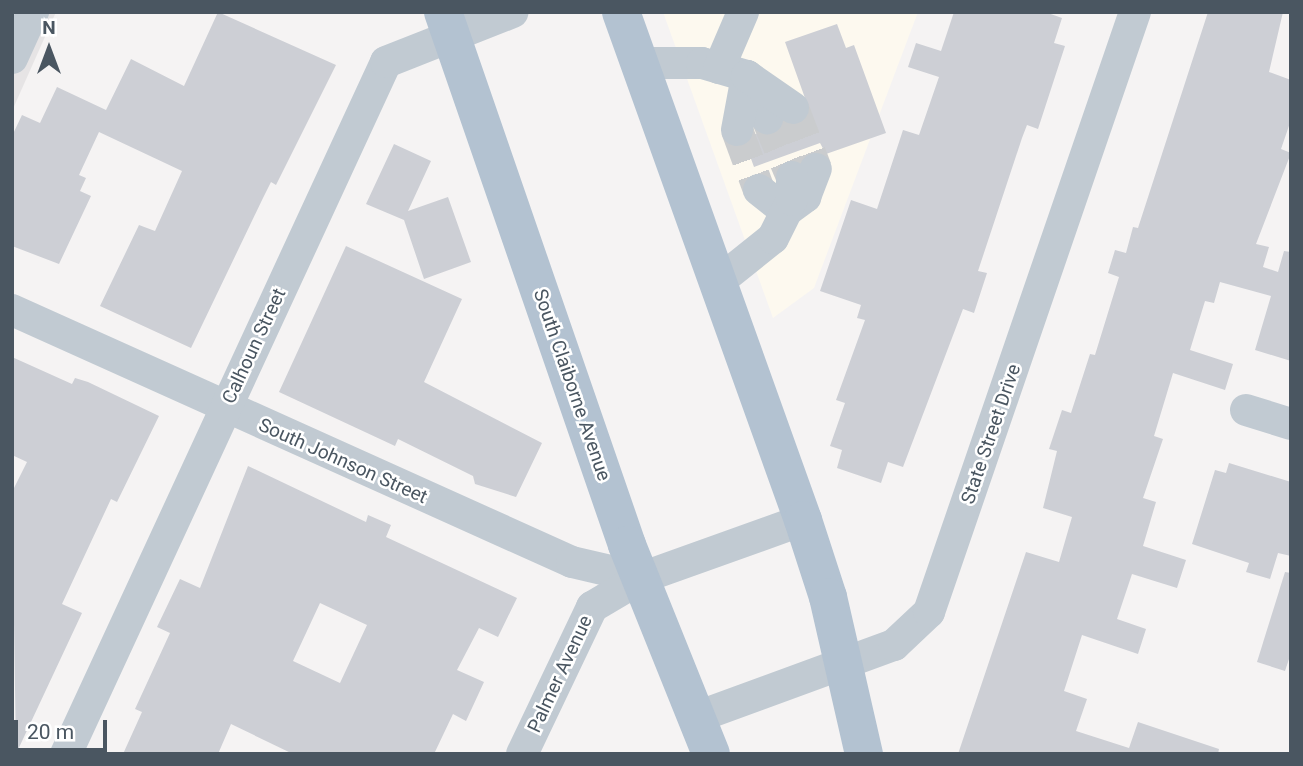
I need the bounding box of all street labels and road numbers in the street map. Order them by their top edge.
street label: Calhoun Street [217,285,291,407]
street label: South Claiborne Avenue [528,286,616,484]
street label: State Street Drive [956,361,1026,507]
street label: South Johnson Street [255,414,431,508]
street label: Palmer Avenue [523,612,597,736]

